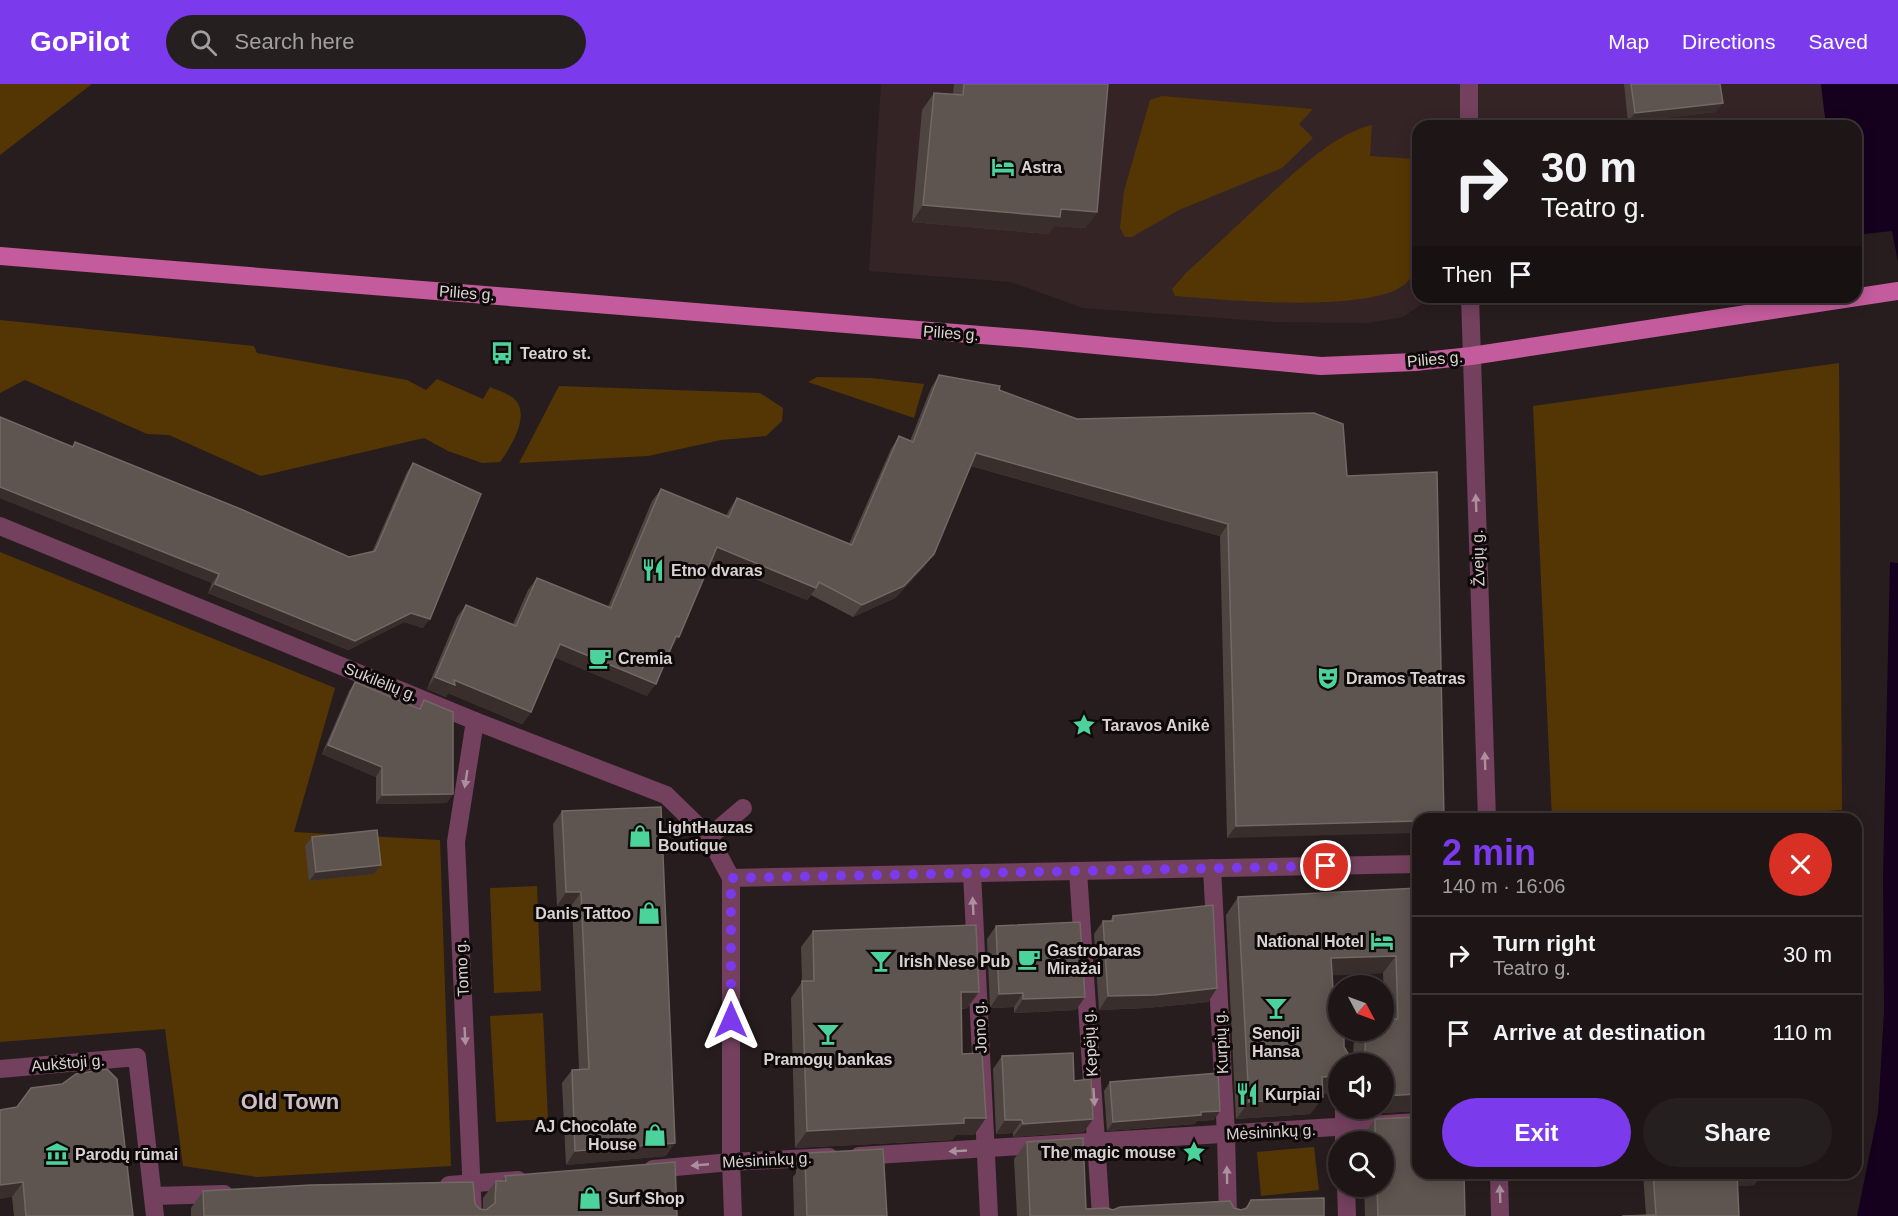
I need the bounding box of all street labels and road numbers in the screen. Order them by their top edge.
street label: Pilies g. [438,283,496,303]
street label: Pilies g. [922,323,980,343]
street label: Pilies g. [1406,348,1464,370]
street label: Žvejų g. [1468,529,1487,587]
street label: Sukilėlių g. [342,660,420,704]
street label: Tomo g. [452,939,472,997]
street label: Jono g. [970,1000,990,1054]
street label: Kepėjų g. [1079,1009,1101,1077]
street label: Kurpių g. [1211,1010,1231,1074]
street label: Aukštoji g. [30,1051,106,1075]
street label: Mėsininkų g. [1226,1121,1316,1143]
street label: Mėsininkų g. [722,1149,812,1171]

